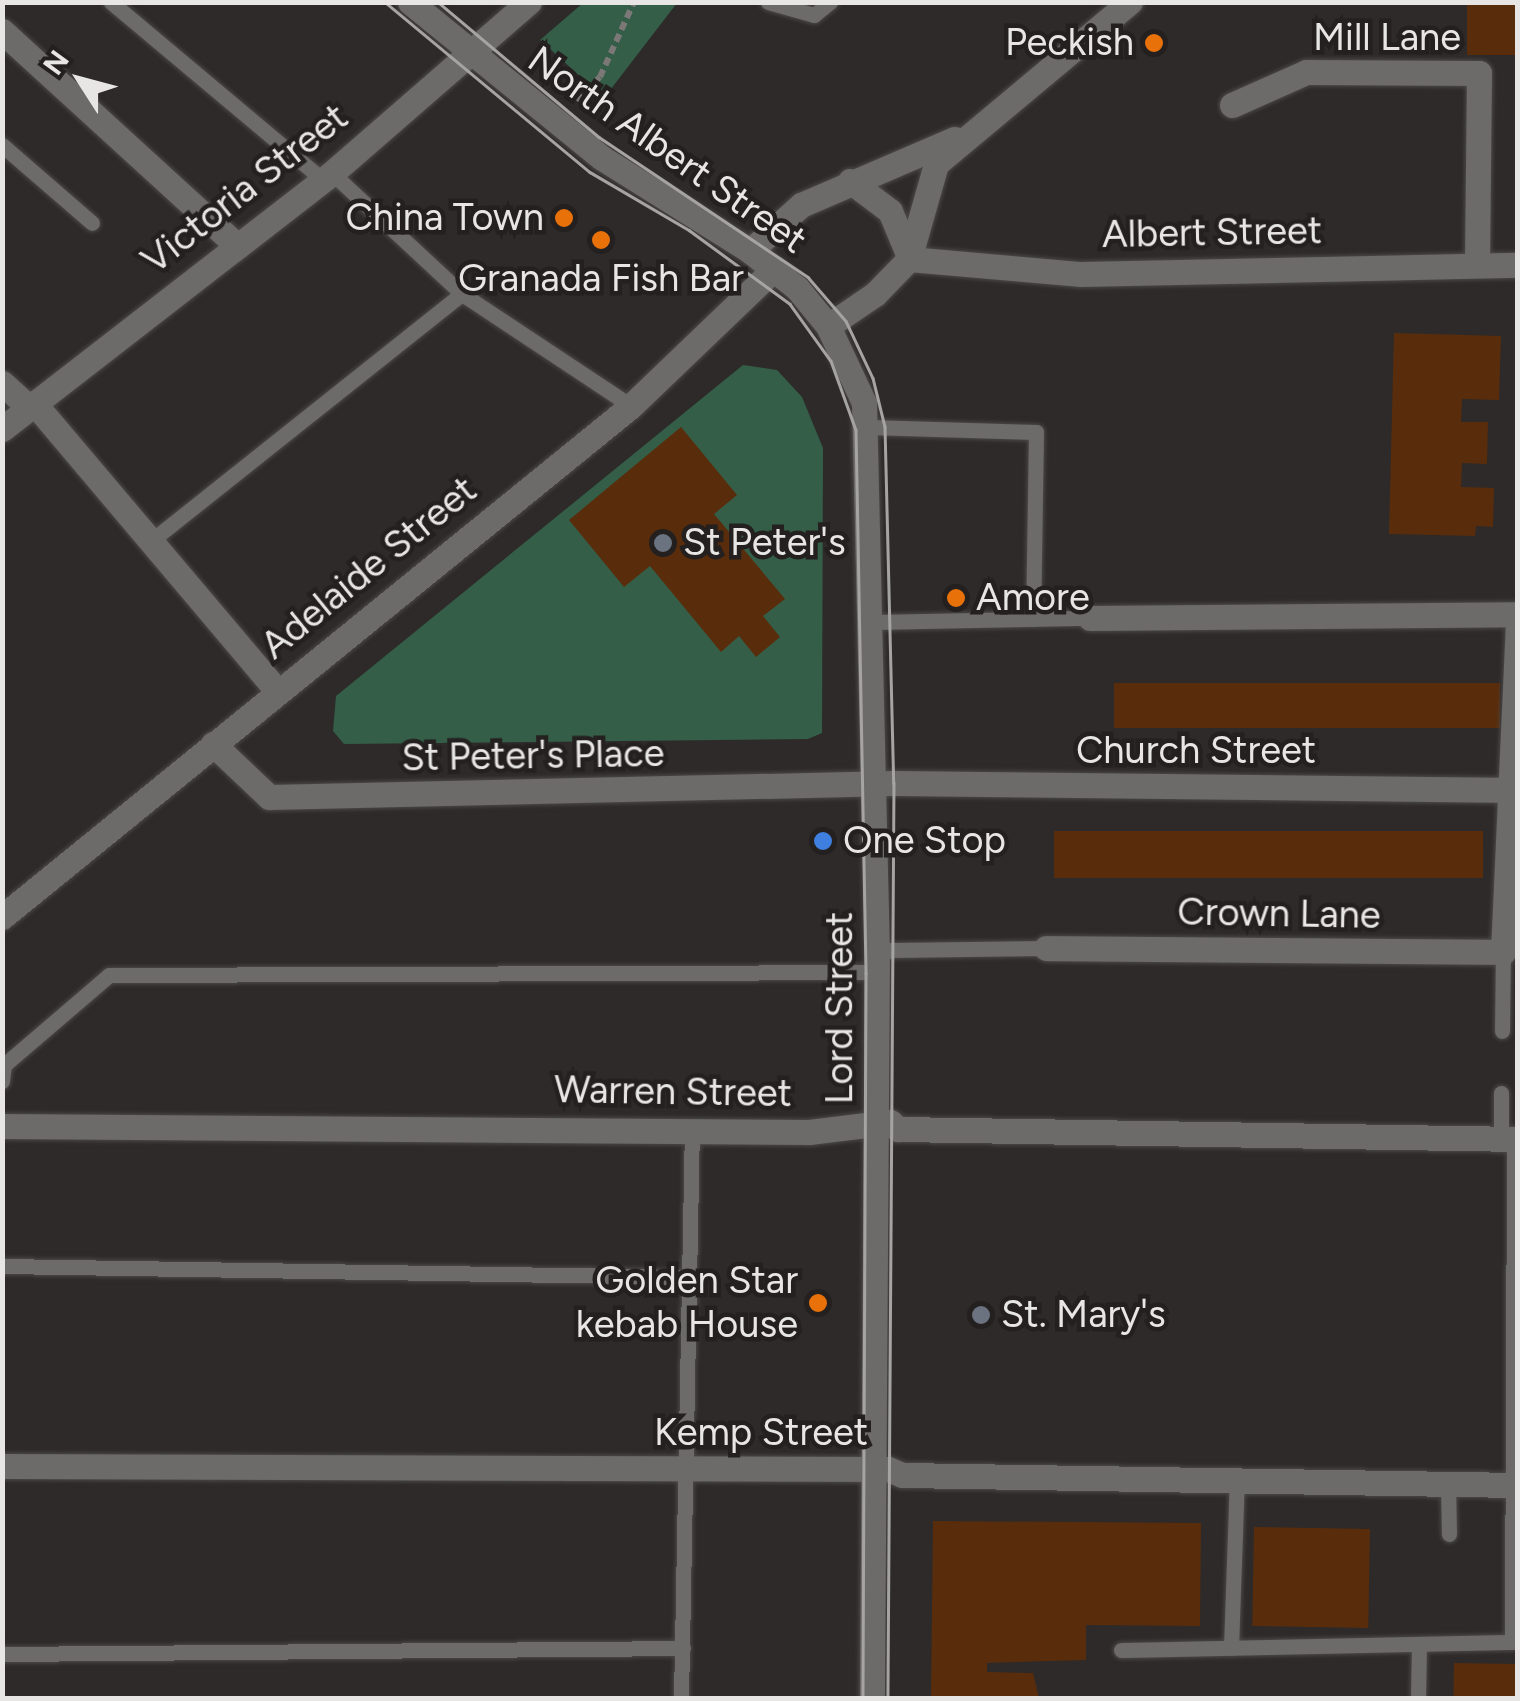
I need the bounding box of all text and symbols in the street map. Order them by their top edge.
street label: Mill Lane [1313,15,1461,61]
place label: Peckish [1005,20,1134,66]
north arrow [30,30,130,130]
marker: Peckish [1143,32,1165,54]
street label: North Albert Street [519,37,815,263]
text: N [36,44,76,81]
street label: Victoria Street [133,94,357,284]
place label: China Town [345,195,544,241]
marker: China Town [553,207,575,229]
street label: Albert Street [1102,208,1322,258]
marker: Granada Fish Bar [590,229,612,251]
place label: Granada Fish Bar [458,256,744,302]
street label: Adelaide Street [252,467,486,669]
place label: St Peter's [683,520,846,566]
marker: St Peter's [652,532,674,554]
place label: Amore [976,575,1090,621]
marker: Amore [945,587,967,609]
street label: Church Street [1076,728,1316,774]
street label: St Peter's Place [401,731,665,781]
place label: One Stop [843,818,1006,864]
marker: One Stop [812,830,834,852]
street label: Crown Lane [1177,889,1381,939]
street label: Lord Street [817,912,863,1104]
street label: Warren Street [554,1067,792,1117]
place label: Golden Star kebab House [576,1258,798,1348]
marker: Golden Star kebab House [807,1292,829,1314]
place label: St. Mary's [1001,1292,1166,1338]
marker: St. Mary's [970,1304,992,1326]
street label: Kemp Street [654,1410,868,1456]

